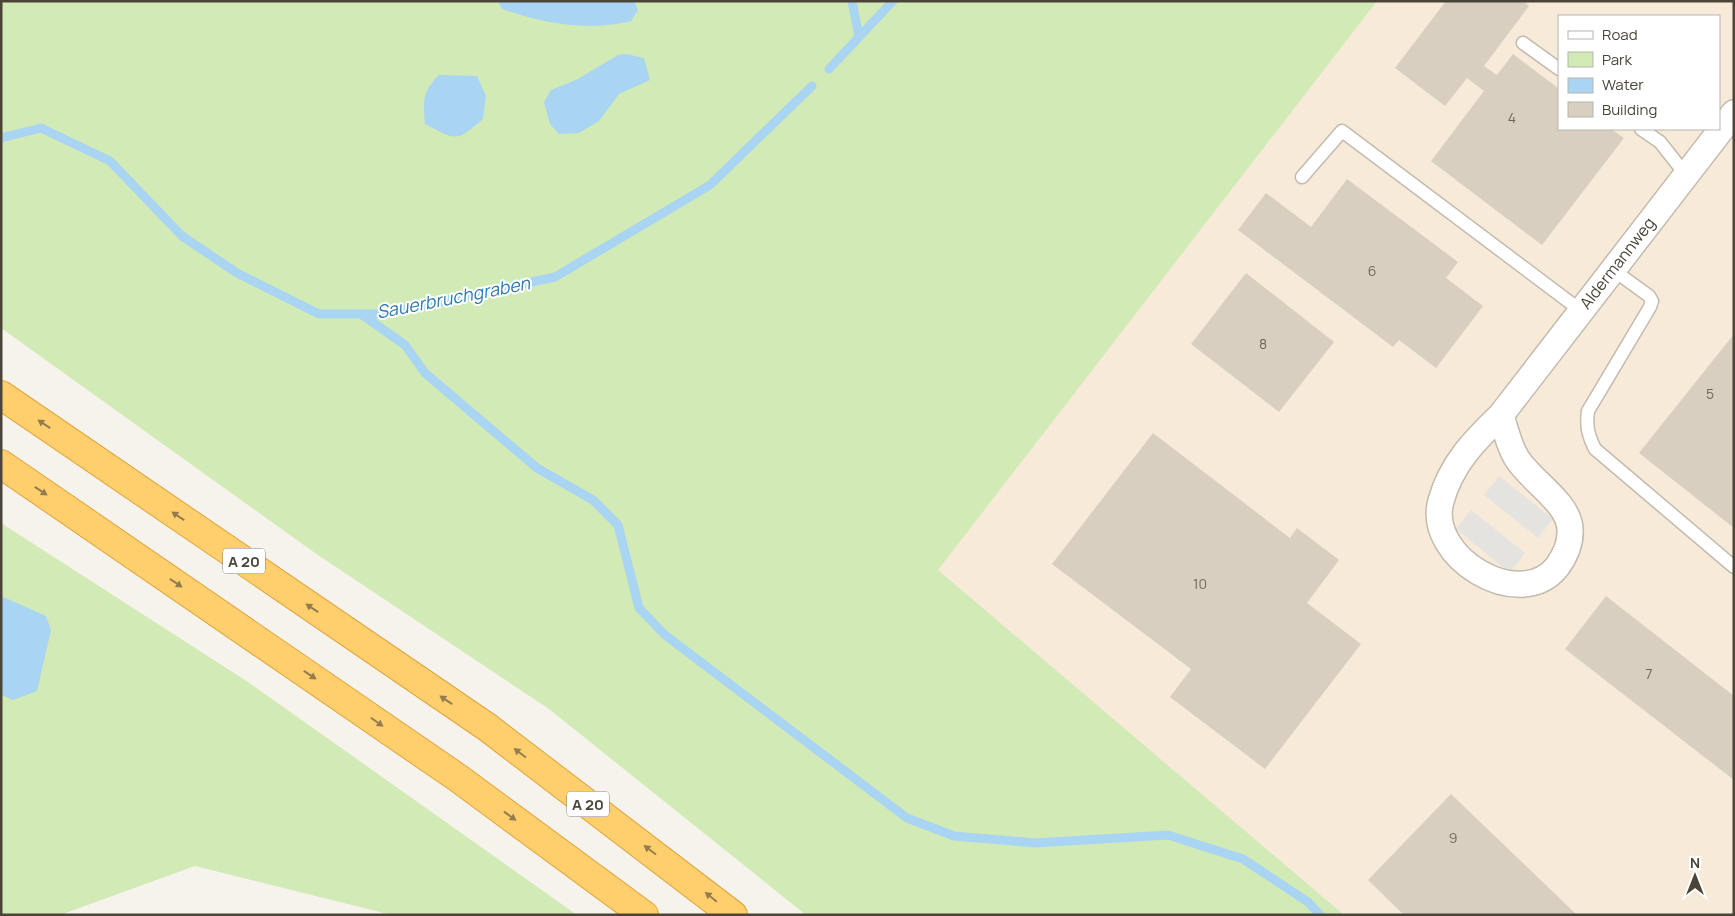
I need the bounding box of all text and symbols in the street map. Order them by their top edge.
legend [1558,15,1720,130]
text: Road [1602,24,1638,45]
text: Park [1602,49,1632,70]
text: Water [1602,74,1644,95]
text: Building [1602,99,1657,120]
house number: 4 [1508,108,1516,127]
street label: Aldermannweg [1574,213,1660,313]
house number: 6 [1368,261,1376,280]
water label: Sauerbruchgraben [374,270,533,324]
house number: 8 [1259,334,1267,353]
house number: 5 [1706,384,1714,403]
one-way arrow [37,419,51,429]
one-way arrow [35,486,48,496]
one-way arrow [171,511,185,521]
road number: A 20 [223,548,265,574]
house number: 10 [1193,574,1207,593]
one-way arrow [169,578,182,588]
one-way arrow [306,603,319,613]
house number: 7 [1645,664,1653,683]
one-way arrow [303,670,316,680]
one-way arrow [440,695,453,705]
one-way arrow [371,717,384,727]
one-way arrow [513,748,527,758]
road number: A 20 [567,792,609,816]
one-way arrow [503,811,517,821]
house number: 9 [1449,828,1457,847]
one-way arrow [644,845,657,856]
north arrow [1670,851,1720,901]
text: N [1690,853,1700,872]
one-way arrow [705,892,718,903]

